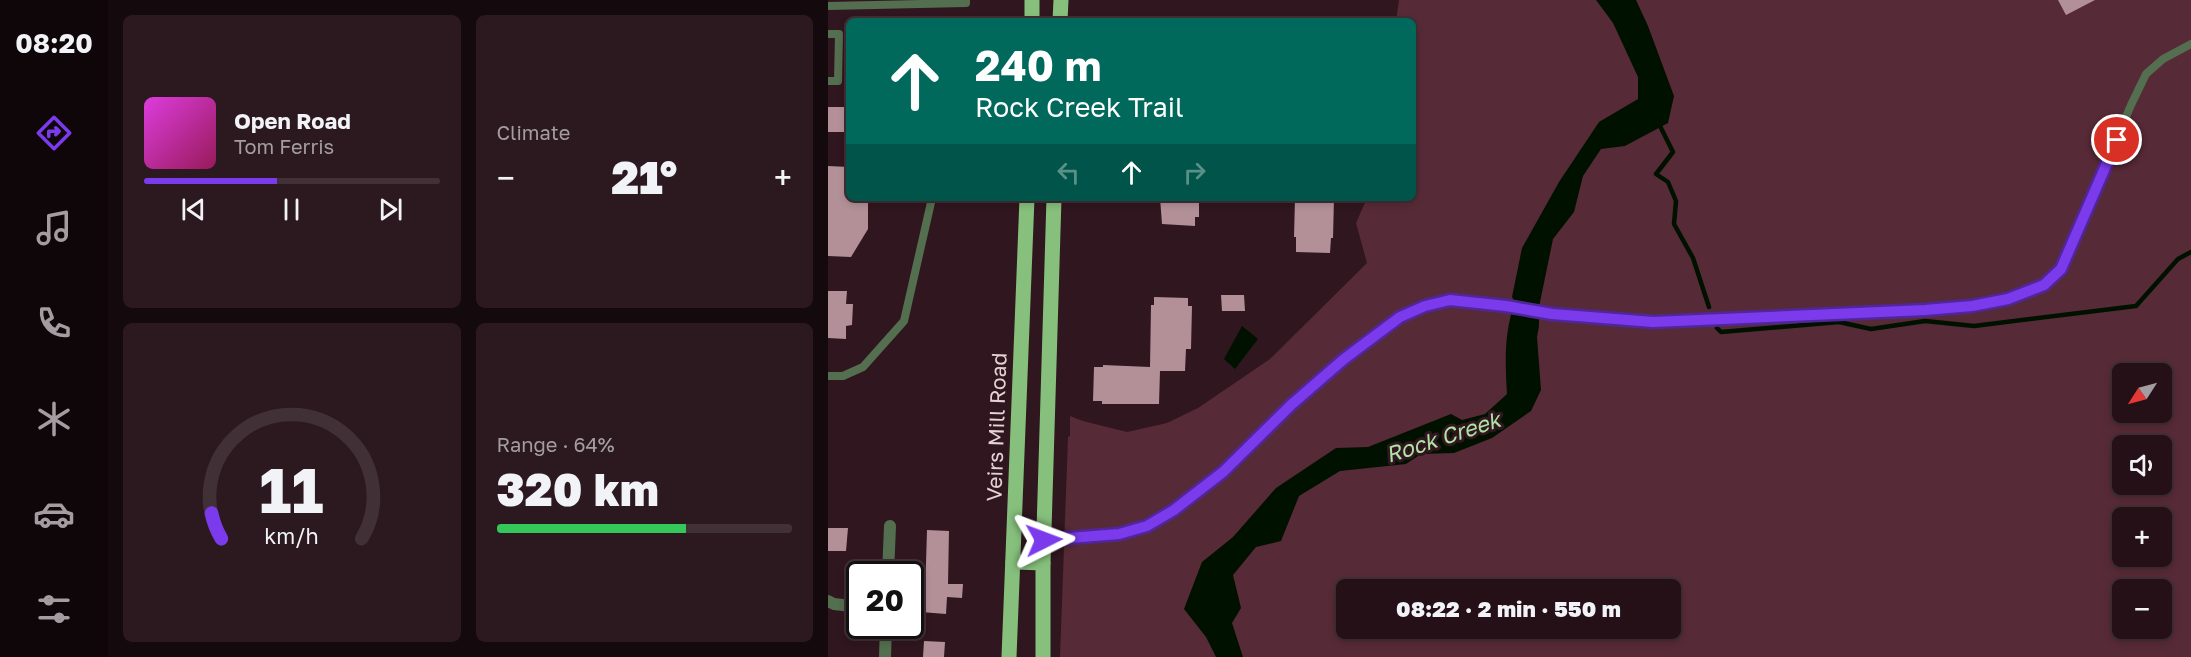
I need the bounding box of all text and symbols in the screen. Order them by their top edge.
text: 08:20 [15,27,93,59]
text: 240 m [975,40,1101,90]
icon: ahead [876,42,954,120]
text: Rock Creek Trail [975,91,1184,123]
text: Open Road [234,107,351,134]
icon: directions [33,112,75,154]
pin [2091,114,2142,165]
text: Climate [497,120,570,144]
icon: arrive [2100,123,2133,156]
text: Tom Ferris [234,134,334,158]
text: 21° [611,150,677,204]
icon: left [1052,156,1085,189]
icon: ahead [1115,156,1148,189]
icon: right [1178,156,1211,189]
text: − [497,158,515,197]
text: + [774,158,792,197]
icon: previous [177,193,210,226]
icon: pause [275,193,308,226]
icon: next [374,193,407,226]
icon: music [33,207,75,249]
icon: phone [33,302,75,344]
street label: Veirs Mill Road [980,352,1012,502]
north arrow [2112,363,2172,423]
map controls [2112,363,2172,639]
icon: climate [33,398,75,440]
water label: Rock Creek [1382,404,1506,468]
text: Range · 64% [497,432,615,456]
button: sound [2112,435,2172,495]
text: 11 [260,452,324,527]
text: 320 km [497,462,659,516]
icon: car [33,493,75,535]
button: + [2112,507,2172,567]
position arrow [1012,508,1076,572]
text: km/h [264,524,319,550]
speed limit sign: 20 [846,561,924,639]
button: − [2112,579,2172,639]
icon: filters [33,588,75,630]
text: 08:22 · 2 min · 550 m [1396,595,1621,622]

